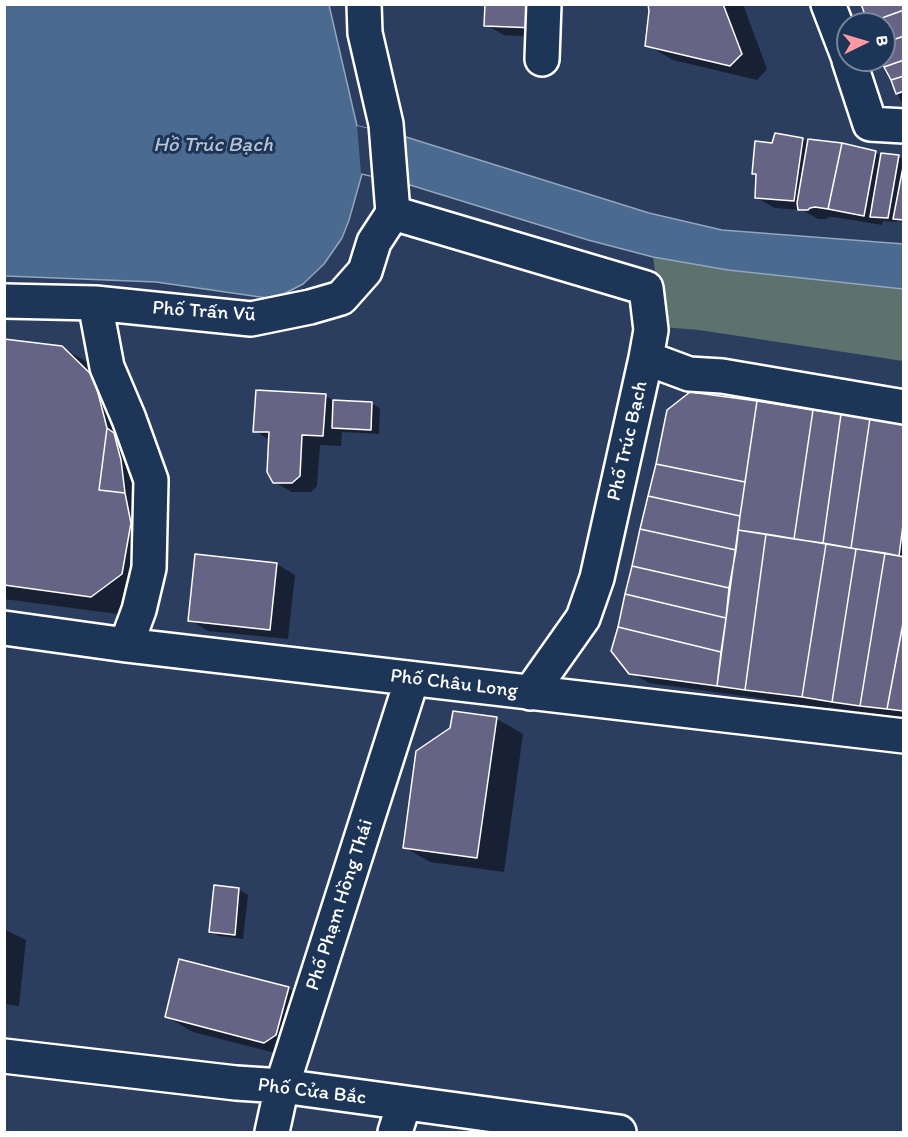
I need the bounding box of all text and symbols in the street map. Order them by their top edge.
north arrow [836,12,896,72]
text: B [873,35,892,47]
water label: Hồ Trúc Bạch [153,133,273,159]
street label: Phố Trấn Vũ [151,296,257,328]
street label: Phố Trúc Bạch [603,379,653,503]
street label: Phố Châu Long [389,664,519,704]
street label: Phố Phạm Hồng Thái [301,816,379,994]
street label: Phố Cửa Bắc [256,1073,368,1111]

